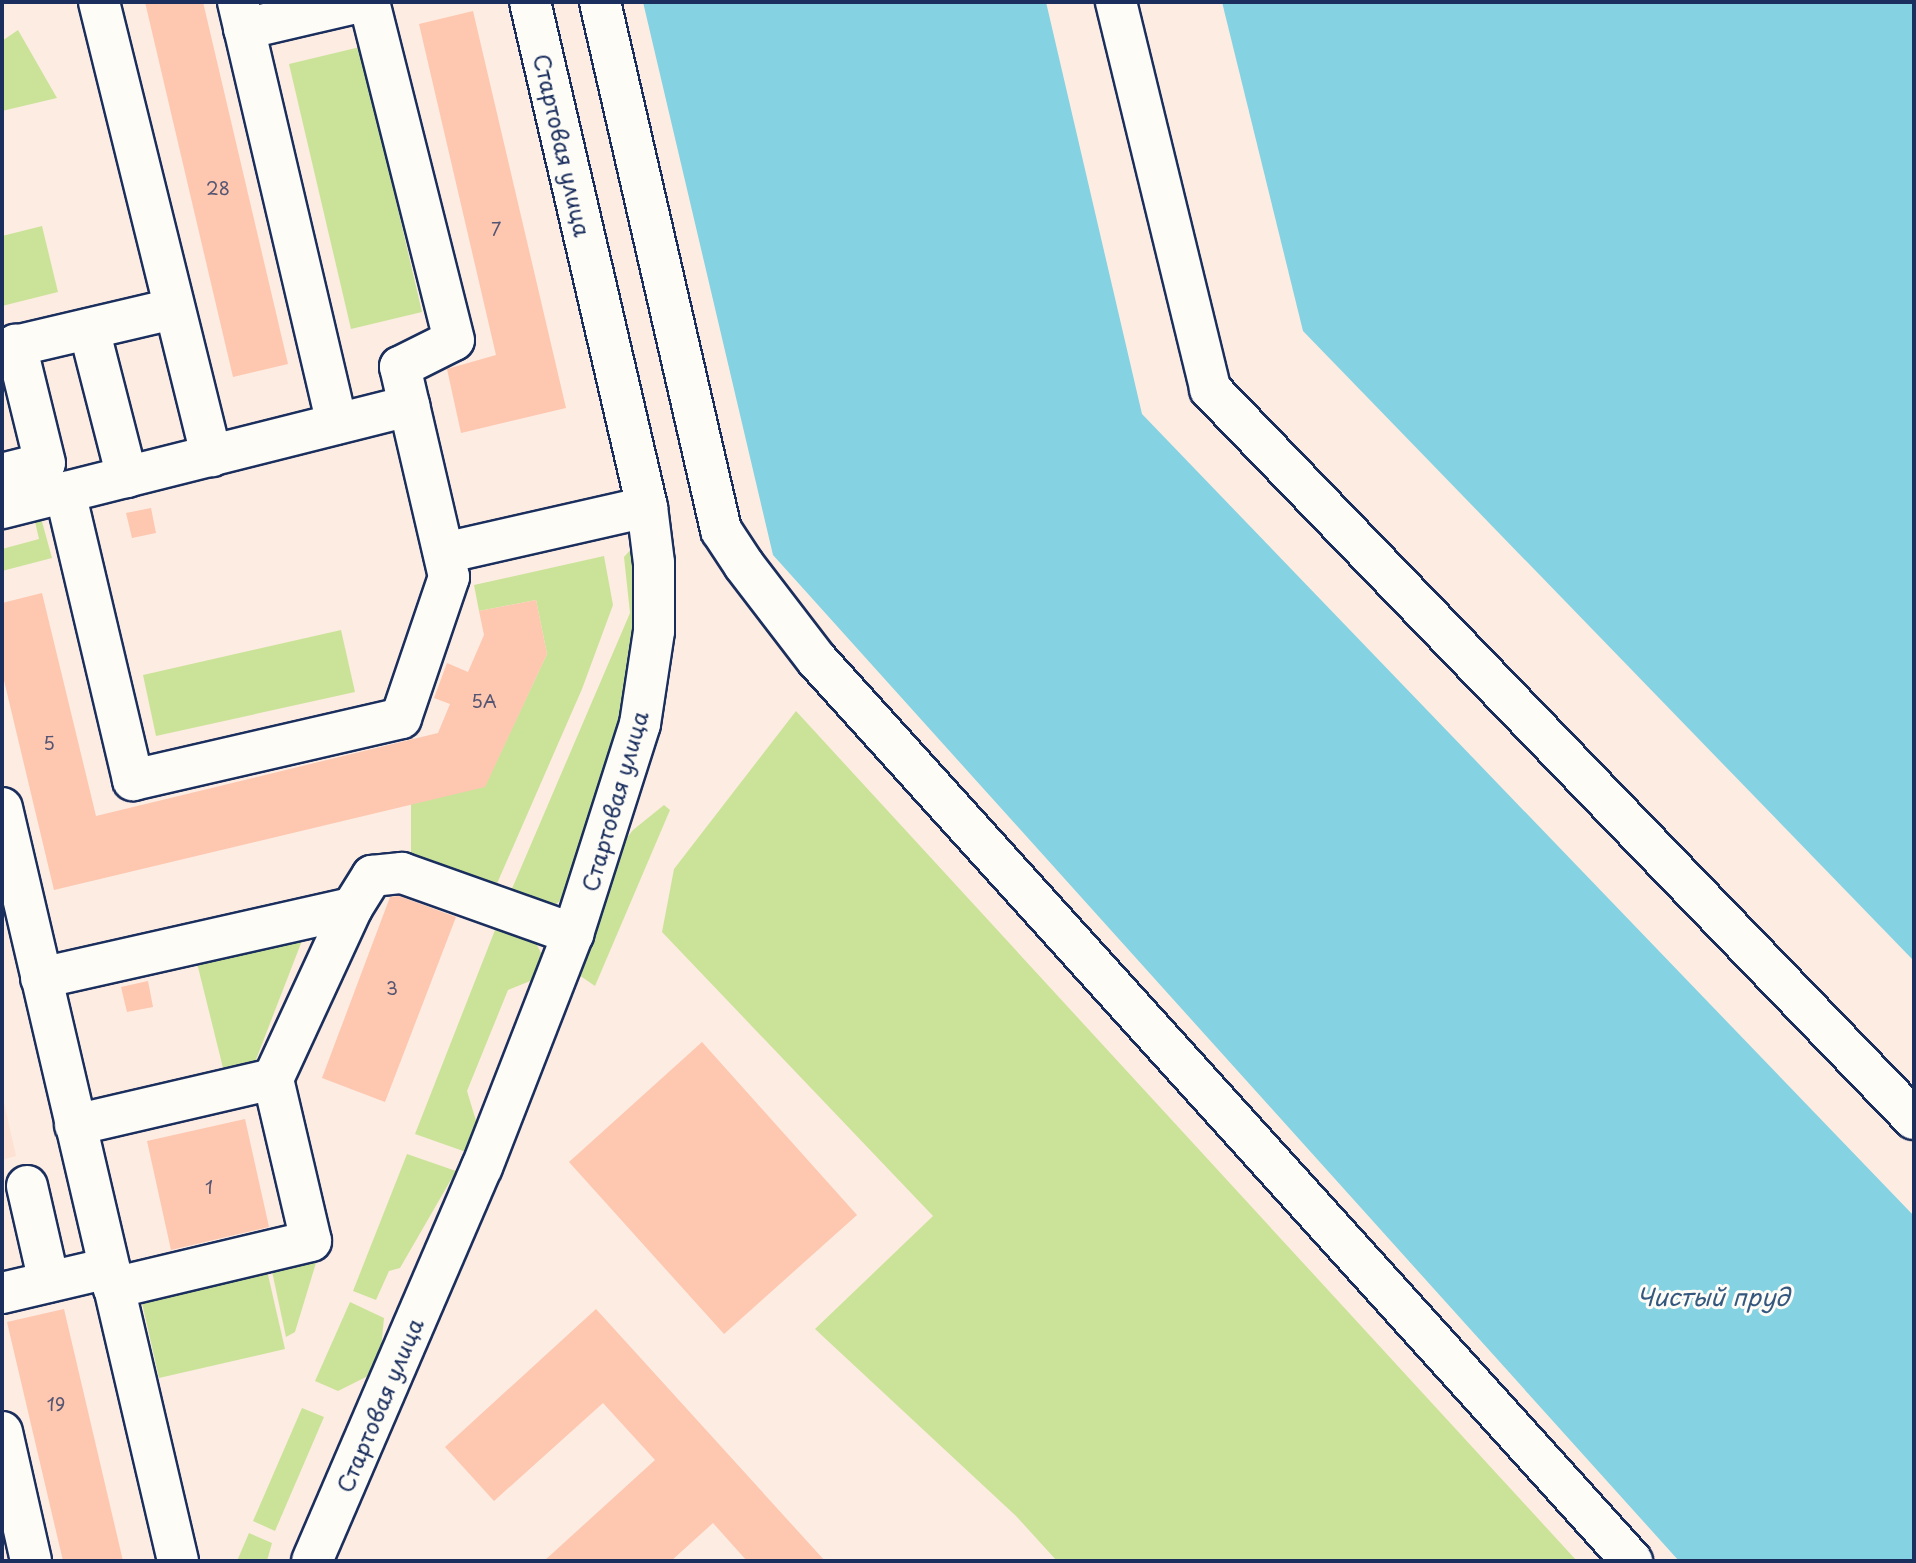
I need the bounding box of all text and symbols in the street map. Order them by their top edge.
street label: Стартовая улица [529,51,597,239]
house number: 28 [206,177,230,199]
house number: 7 [491,218,501,240]
house number: 5А [471,690,497,712]
street label: Стартовая улица [576,707,652,895]
house number: 5 [43,732,55,754]
house number: 3 [386,977,398,999]
house number: 1 [205,1176,213,1198]
water label: Чистый пруд [1637,1283,1789,1311]
street label: Стартовая улица [330,1314,428,1496]
house number: 19 [47,1393,65,1415]

